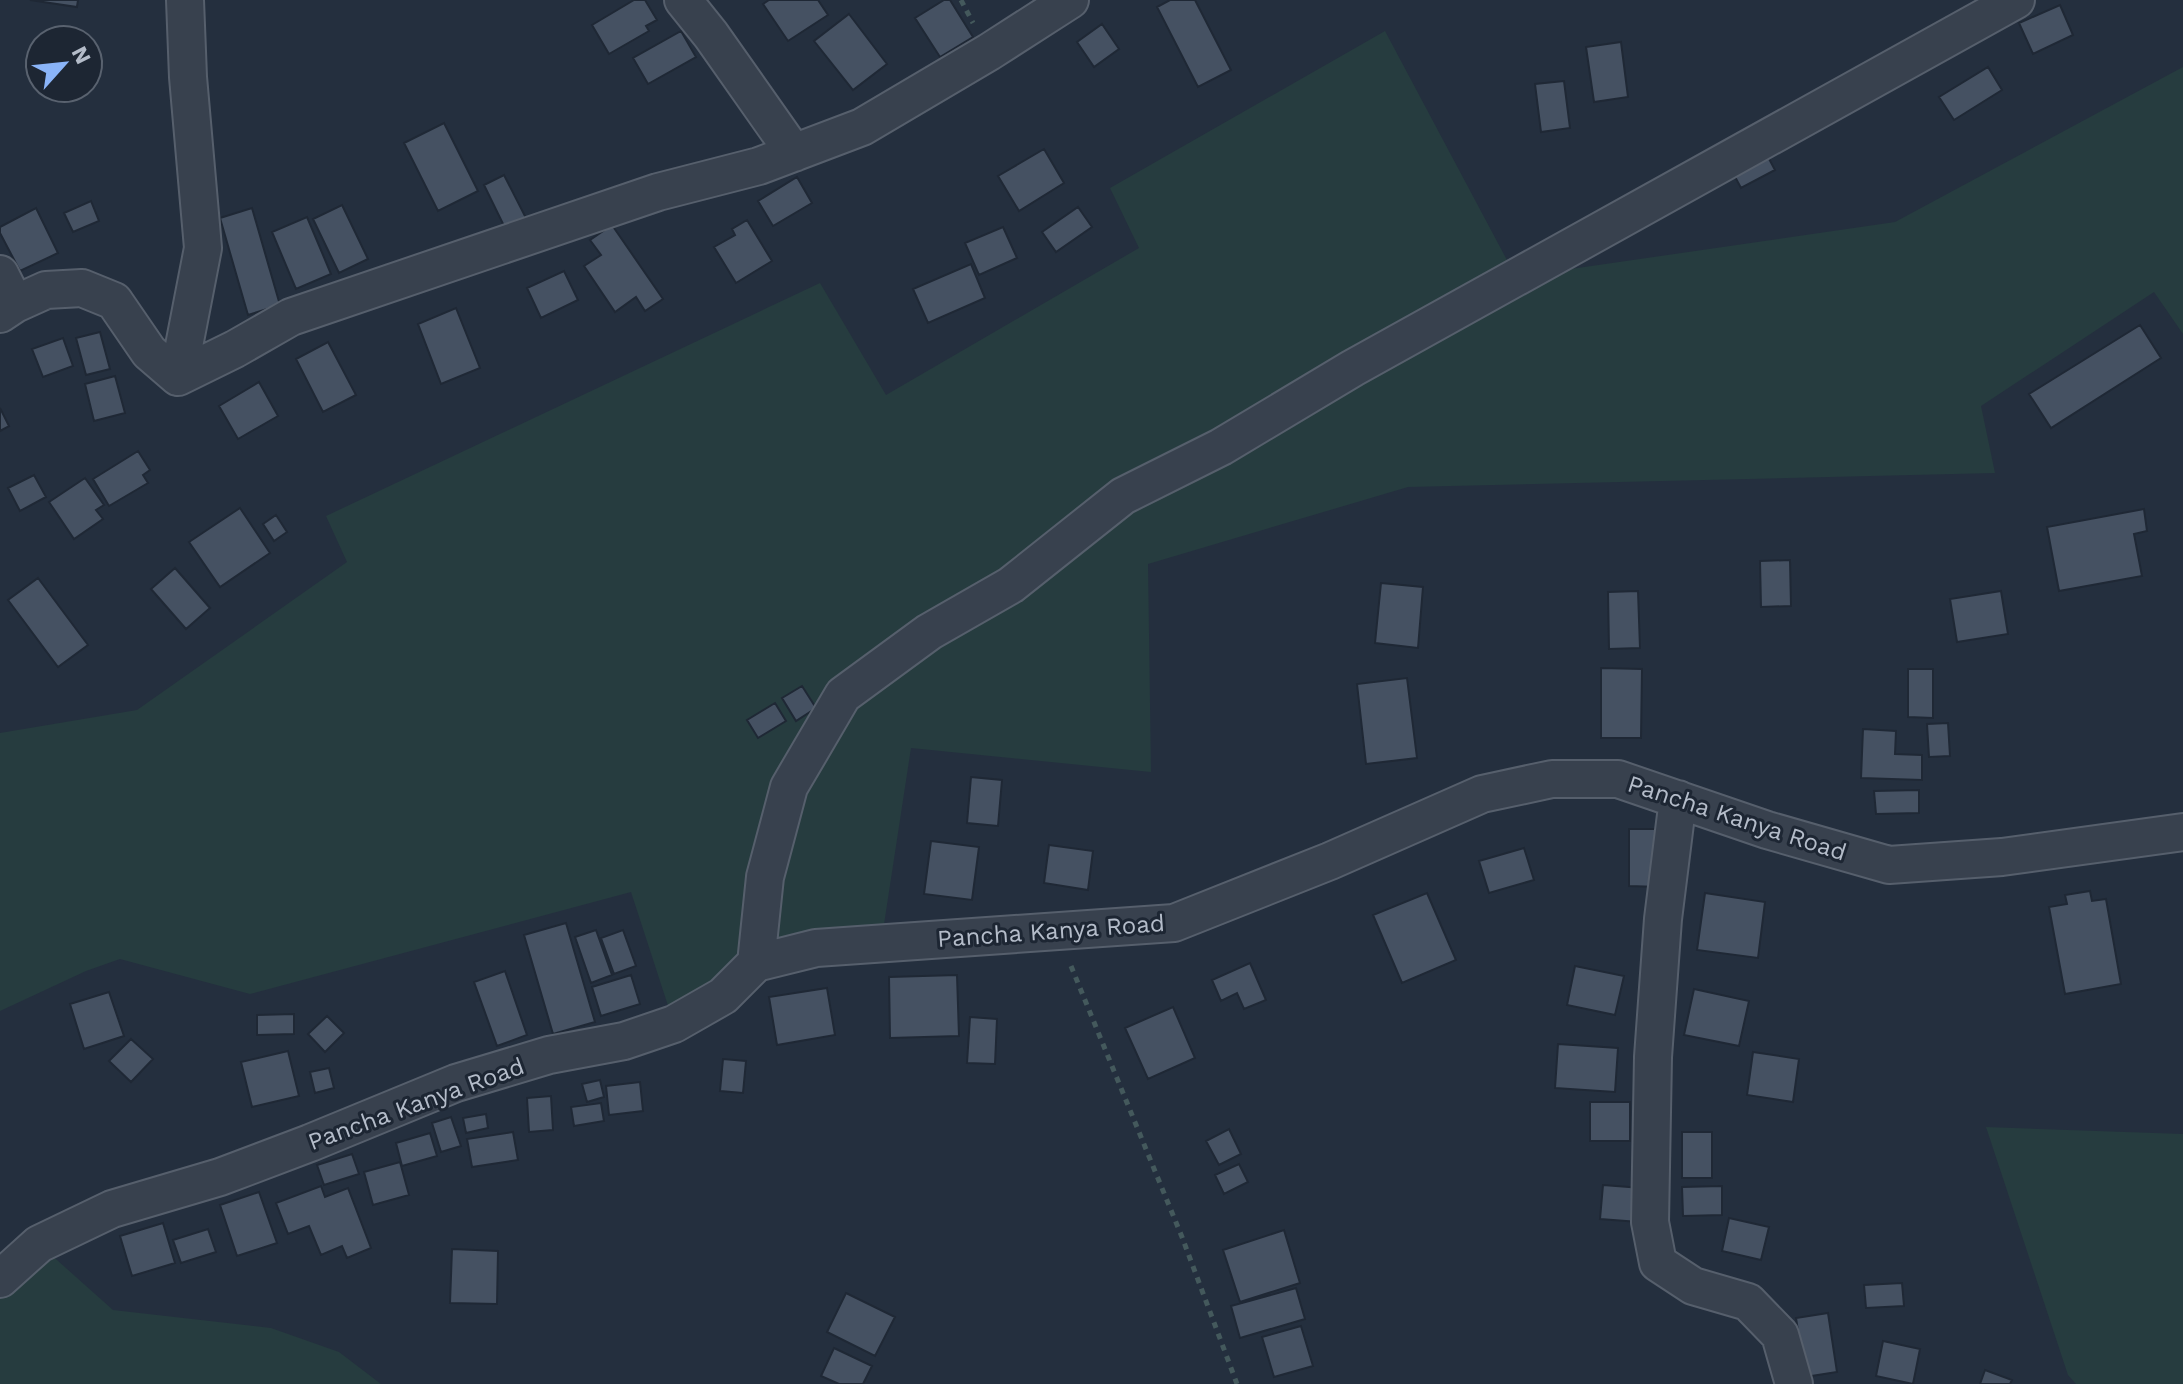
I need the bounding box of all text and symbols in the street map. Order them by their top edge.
north arrow [24,24,104,104]
text: N [67,42,96,68]
street label: Pancha Kanya Road [1624,769,1850,867]
street label: Pancha Kanya Road [936,909,1166,953]
street label: Pancha Kanya Road [304,1052,528,1156]

